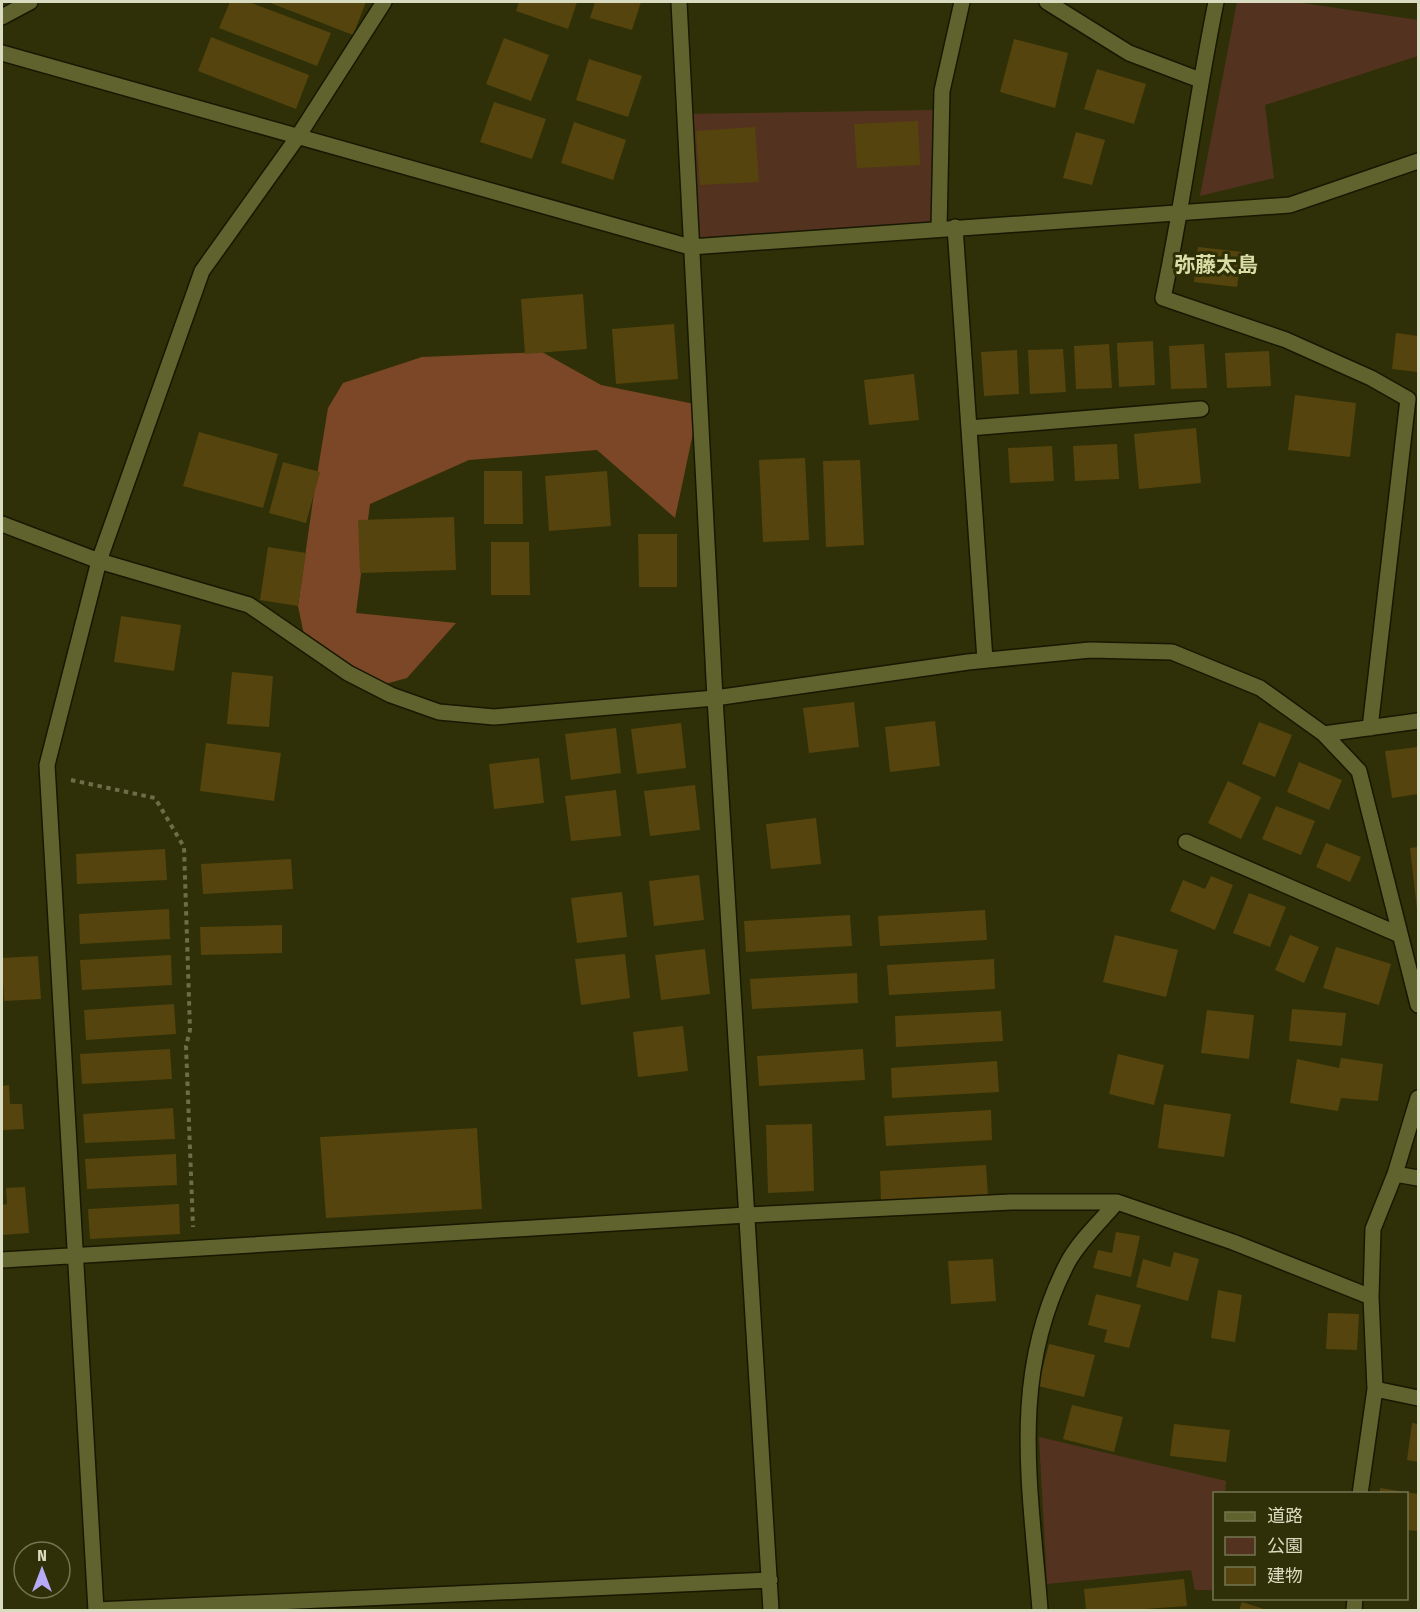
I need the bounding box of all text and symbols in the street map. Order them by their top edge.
district label: 弥藤太島 [1174,252,1258,278]
legend [1213,1492,1408,1600]
text: 道路 [1267,1505,1303,1527]
text: 公園 [1267,1535,1303,1557]
north arrow [12,1540,72,1600]
text: N [37,1546,47,1565]
text: 建物 [1267,1565,1303,1587]

